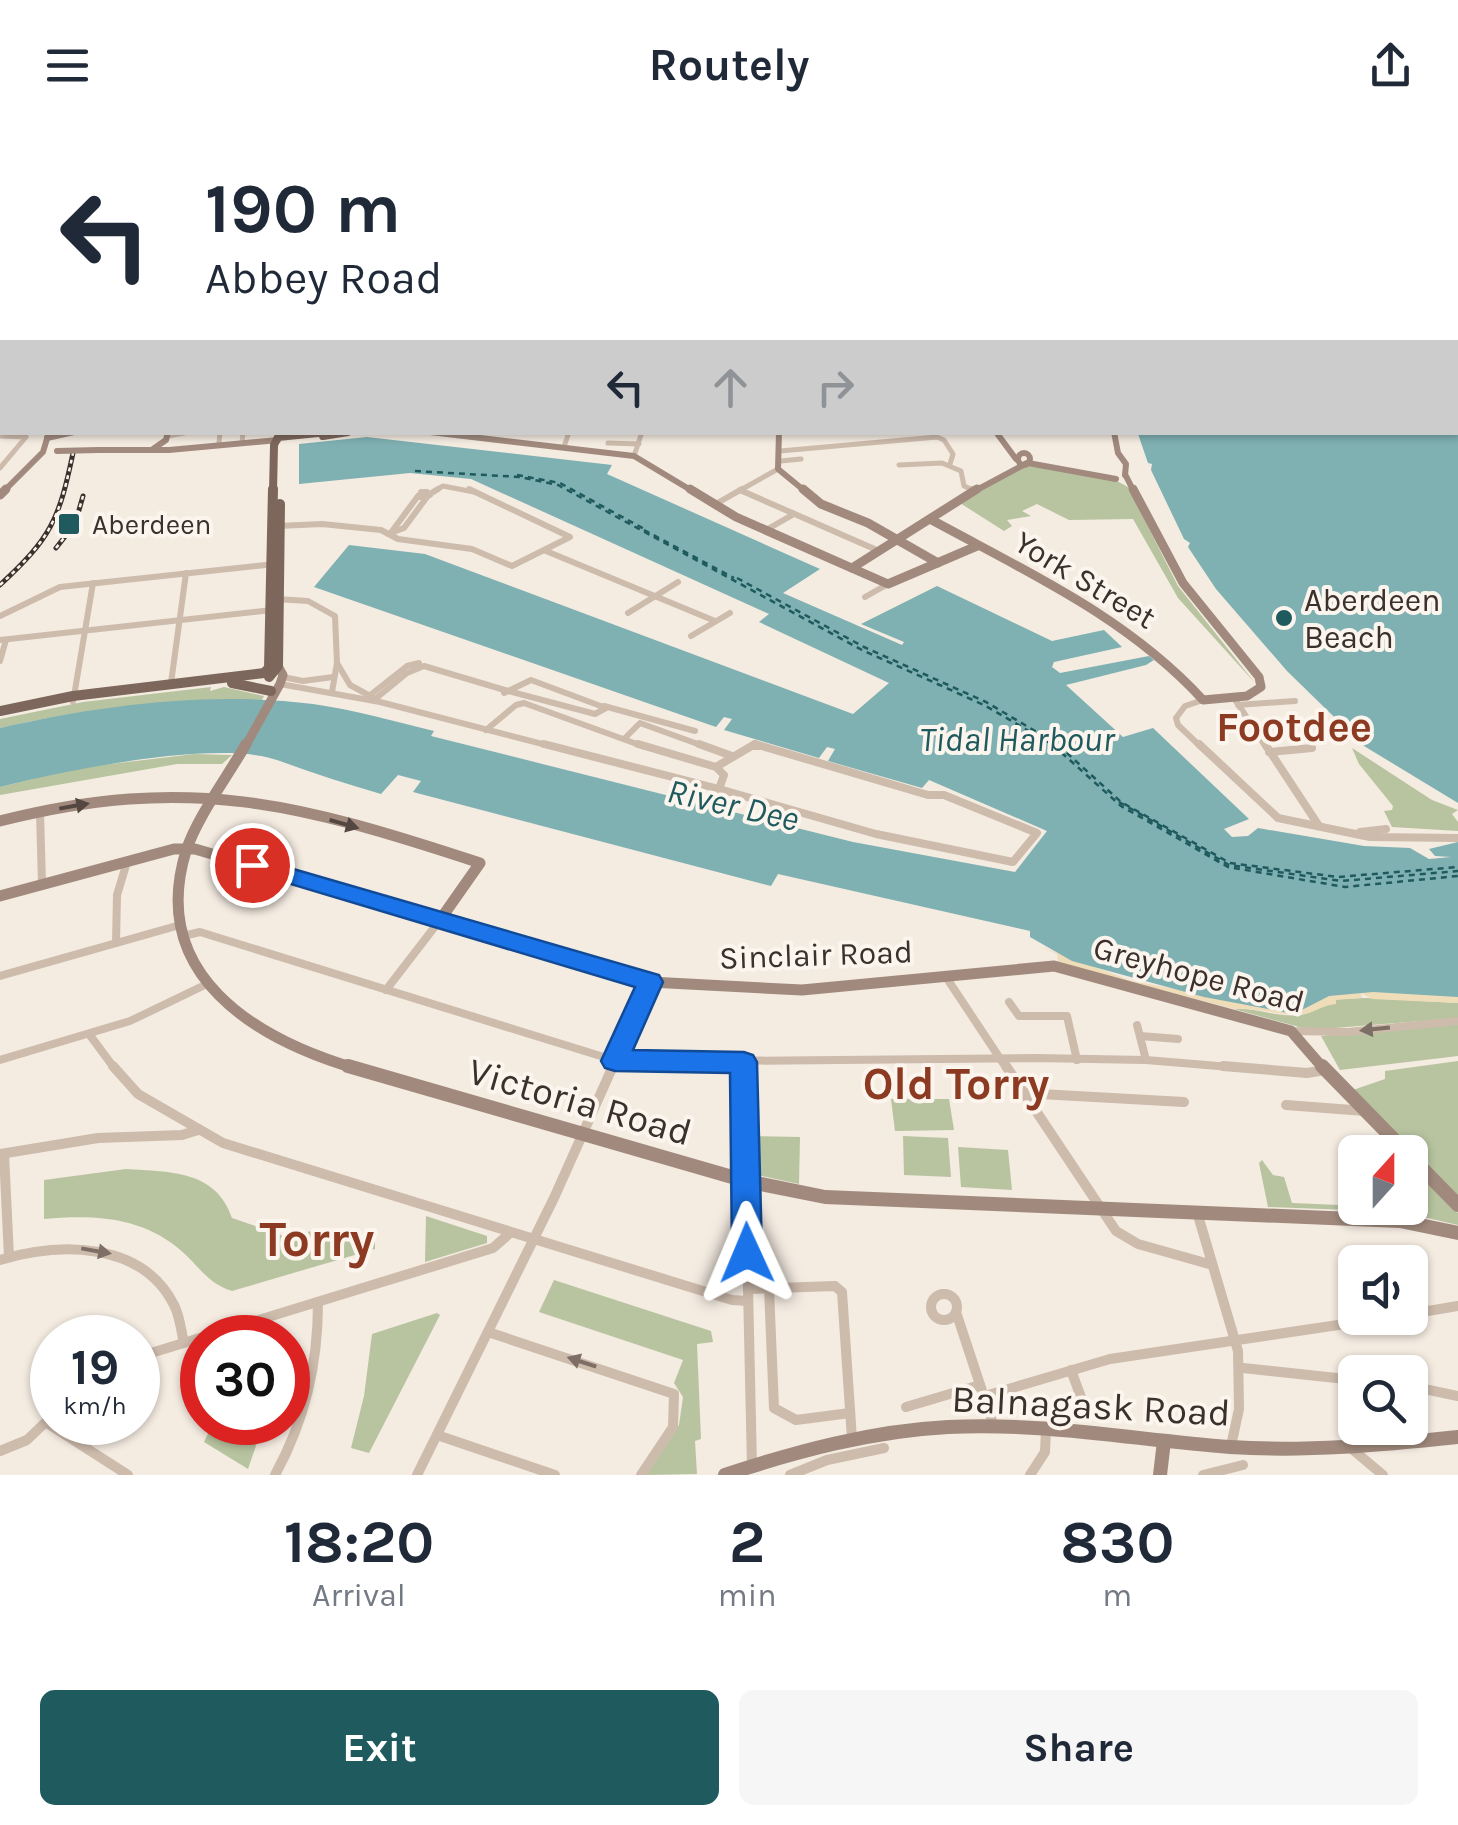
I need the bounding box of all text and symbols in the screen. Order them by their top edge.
icon: menu [40,38,95,93]
icon: share [1363,38,1418,93]
text: Routely [649,39,809,91]
text: 190 m [205,168,401,250]
icon: left [40,170,170,300]
text: Abbey Road [205,252,443,304]
icon: left [598,360,653,415]
icon: ahead [703,360,758,415]
icon: right [808,360,863,415]
place label: Aberdeen [92,508,211,541]
marker: Aberdeen [56,511,82,537]
street label: York Street [1008,523,1162,637]
place label: Aberdeen Beach [1304,582,1440,656]
marker: Aberdeen Beach [1273,607,1295,629]
district label: Footdee [1216,702,1372,752]
water label: Tidal Harbour [919,719,1116,760]
water label: River Dee [663,770,803,840]
one-way arrow [58,798,90,813]
one-way arrow [329,817,360,832]
pin [210,823,295,908]
icon: arrive [225,838,280,893]
street label: Greyhope Road [1090,929,1308,1021]
street label: Sinclair Road [719,933,913,977]
one-way arrow [1358,1021,1390,1037]
street label: Victoria Road [463,1049,697,1155]
district label: Old Torry [863,1058,1050,1111]
north arrow [1338,1135,1428,1225]
map controls [1338,1135,1428,1445]
position arrow [695,1201,799,1305]
district label: Torry [260,1210,374,1269]
one-way arrow [81,1244,112,1259]
button: sound [1338,1245,1428,1335]
speed limit sign: 30 [180,1315,310,1445]
text: 19 [71,1338,119,1397]
one-way arrow [566,1354,596,1369]
button: search [1338,1355,1428,1445]
street label: Balnagask Road [950,1376,1232,1436]
text: km/h [63,1391,127,1420]
text: 18:20 [284,1507,434,1577]
text: 2 [729,1507,765,1577]
text: 830 [1060,1507,1174,1577]
text: Arrival [312,1577,406,1614]
text: min [718,1577,777,1614]
text: m [1102,1577,1132,1614]
button: Exit [40,1690,719,1805]
button: Share [739,1690,1418,1805]

